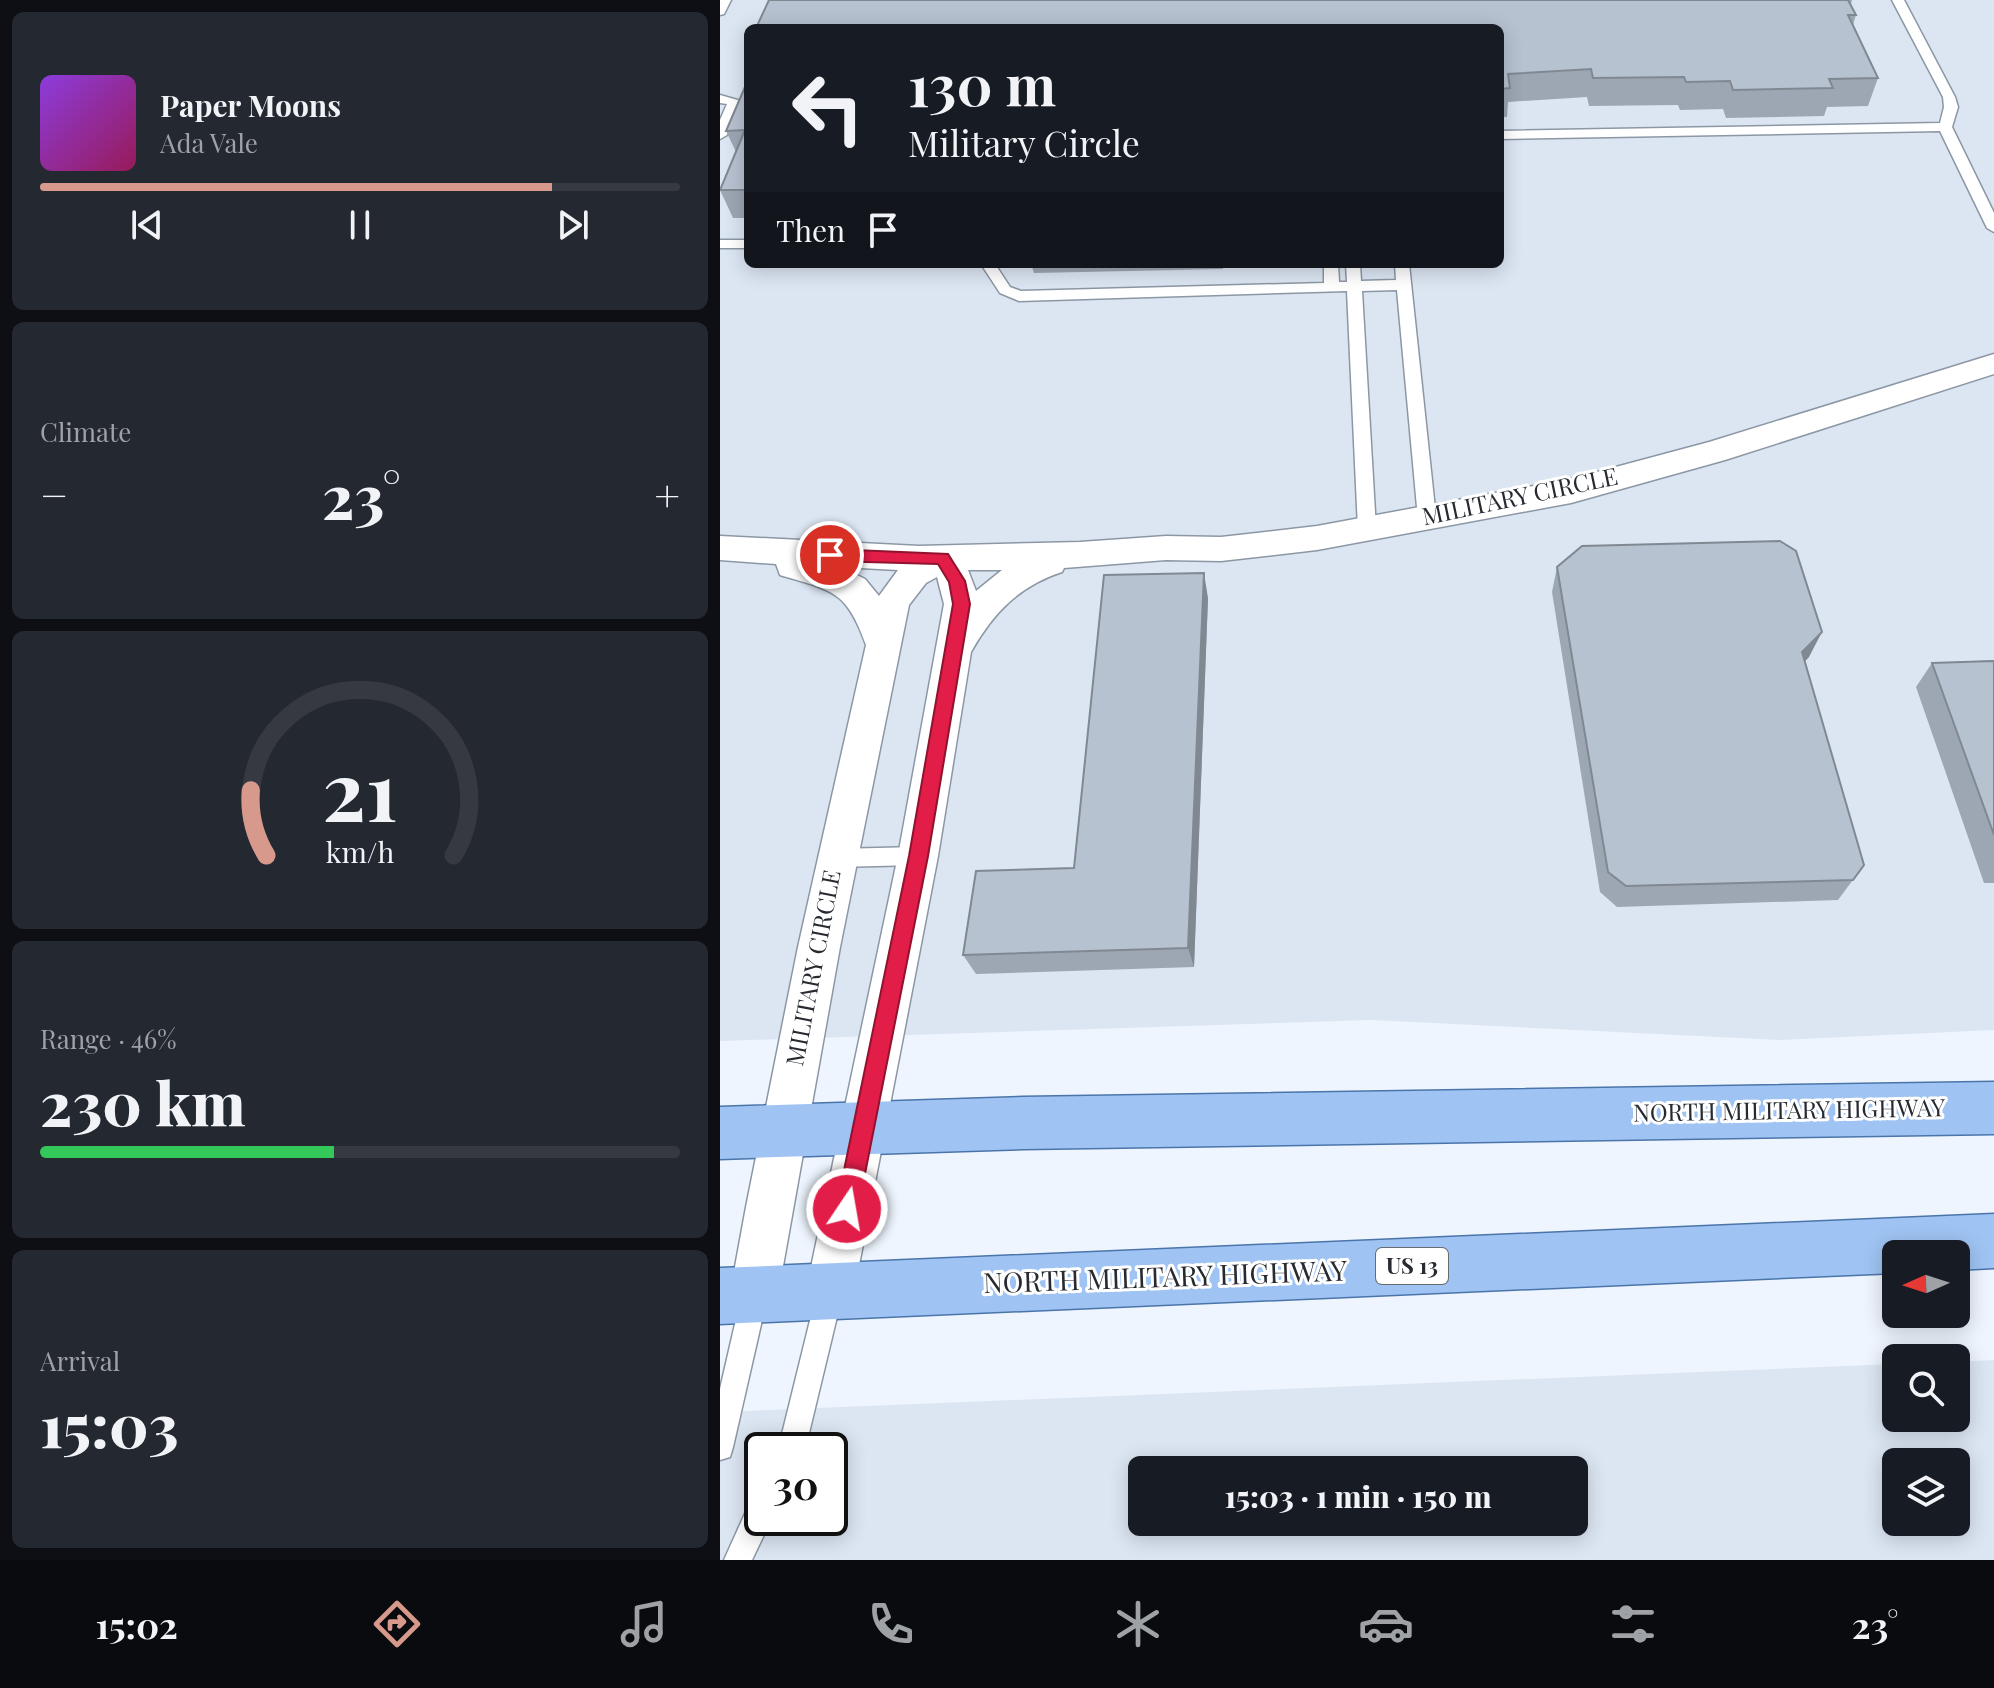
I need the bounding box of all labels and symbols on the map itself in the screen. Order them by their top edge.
street label: MILITARY CIRCLE [1419,459,1620,531]
pin [796,521,864,589]
street label: MILITARY CIRCLE [777,867,847,1068]
street label: NORTH MILITARY HIGHWAY [1633,1090,1946,1128]
position arrow [805,1167,889,1251]
north arrow [1882,1240,1970,1328]
road number: US 13 [1376,1248,1448,1284]
street label: NORTH MILITARY HIGHWAY [982,1251,1348,1300]
speed limit sign: 30 [744,1432,848,1536]

